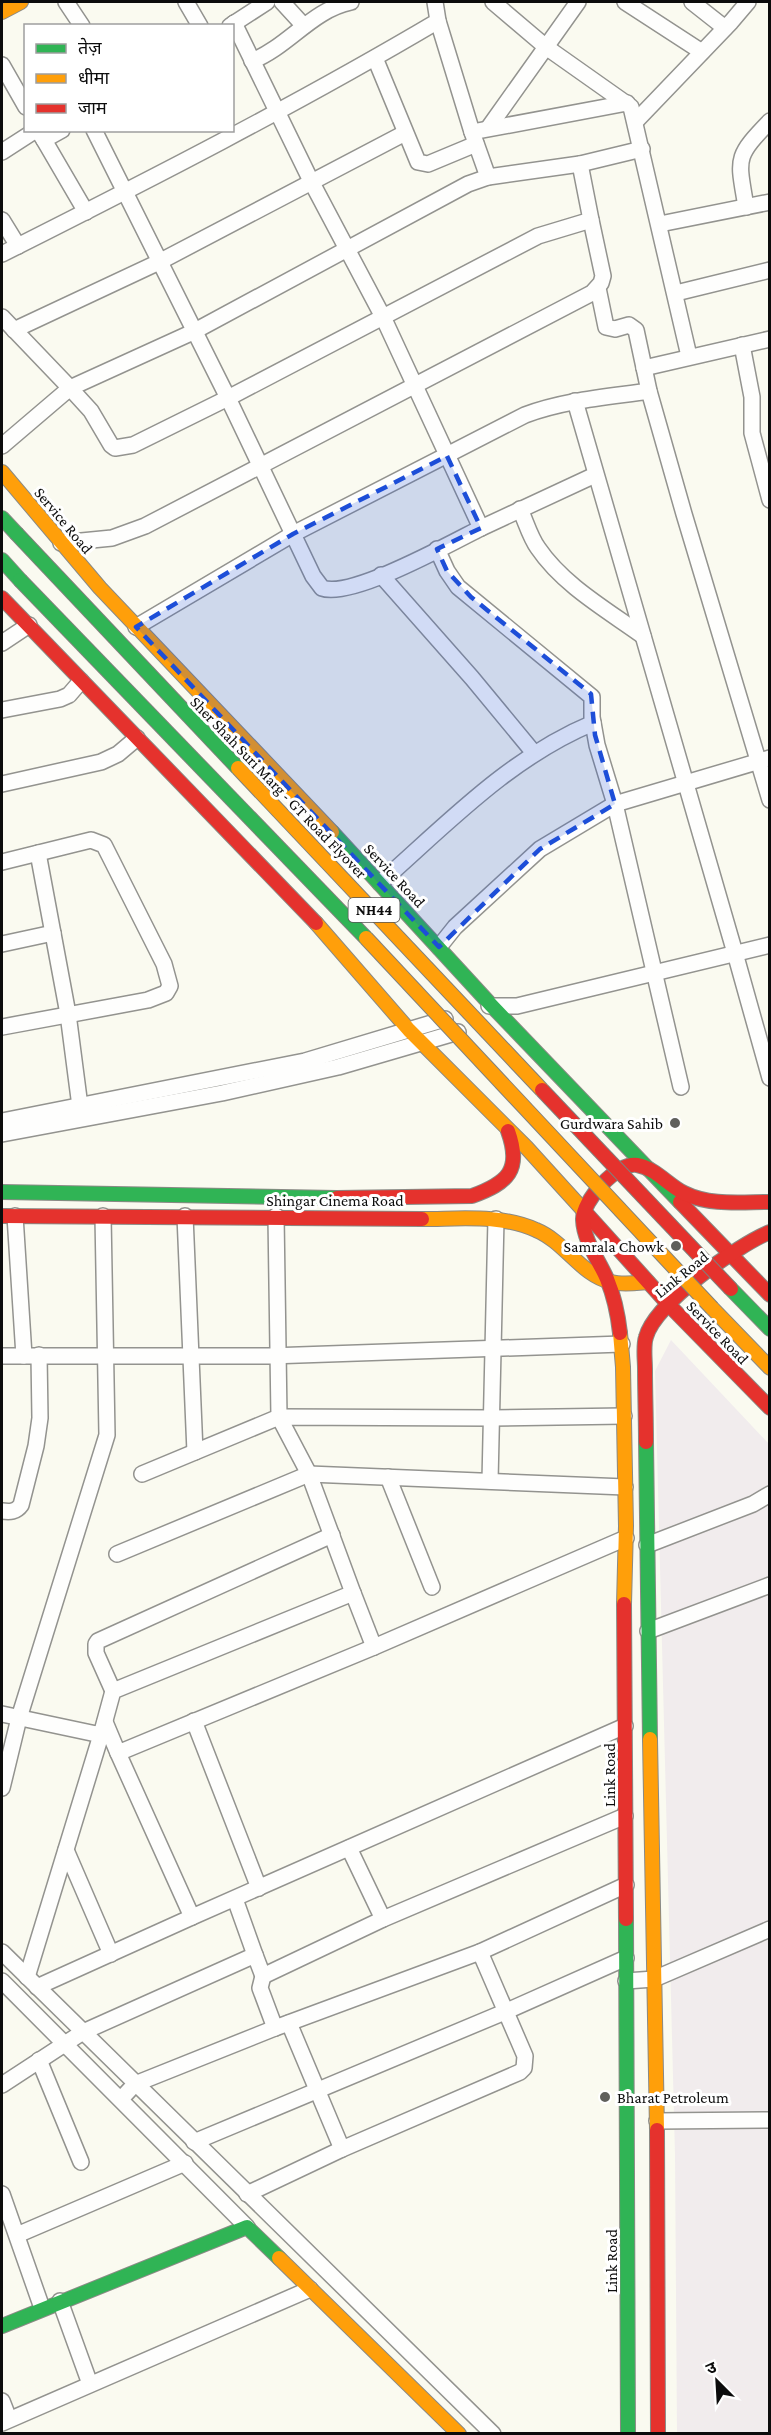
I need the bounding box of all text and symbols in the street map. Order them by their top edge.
legend [24,24,234,132]
text: तेज़ [78,37,102,58]
text: धीमा [78,68,109,88]
text: जाम [78,98,108,118]
street label: Service Road [31,484,96,557]
street label: Sher Shah Suri Marg - GT Road Flyover [186,693,370,883]
street label: Service Road [361,840,429,911]
road number: NH44 [348,898,400,922]
place label: Gurdwara Sahib [560,1115,663,1132]
marker: Gurdwara Sahib [668,1116,682,1130]
street label: Shingar Cinema Road [266,1192,404,1210]
place label: Samrala Chowk [564,1238,664,1255]
marker: Samrala Chowk [669,1239,683,1253]
street label: Link Road [651,1247,712,1301]
street label: Service Road [683,1297,752,1368]
street label: Link Road [601,1743,618,1807]
place label: Bharat Petroleum [617,2089,729,2106]
marker: Bharat Petroleum [598,2090,612,2104]
street label: Link Road [603,2229,620,2293]
north arrow [687,2351,747,2411]
text: उ [703,2358,719,2377]

